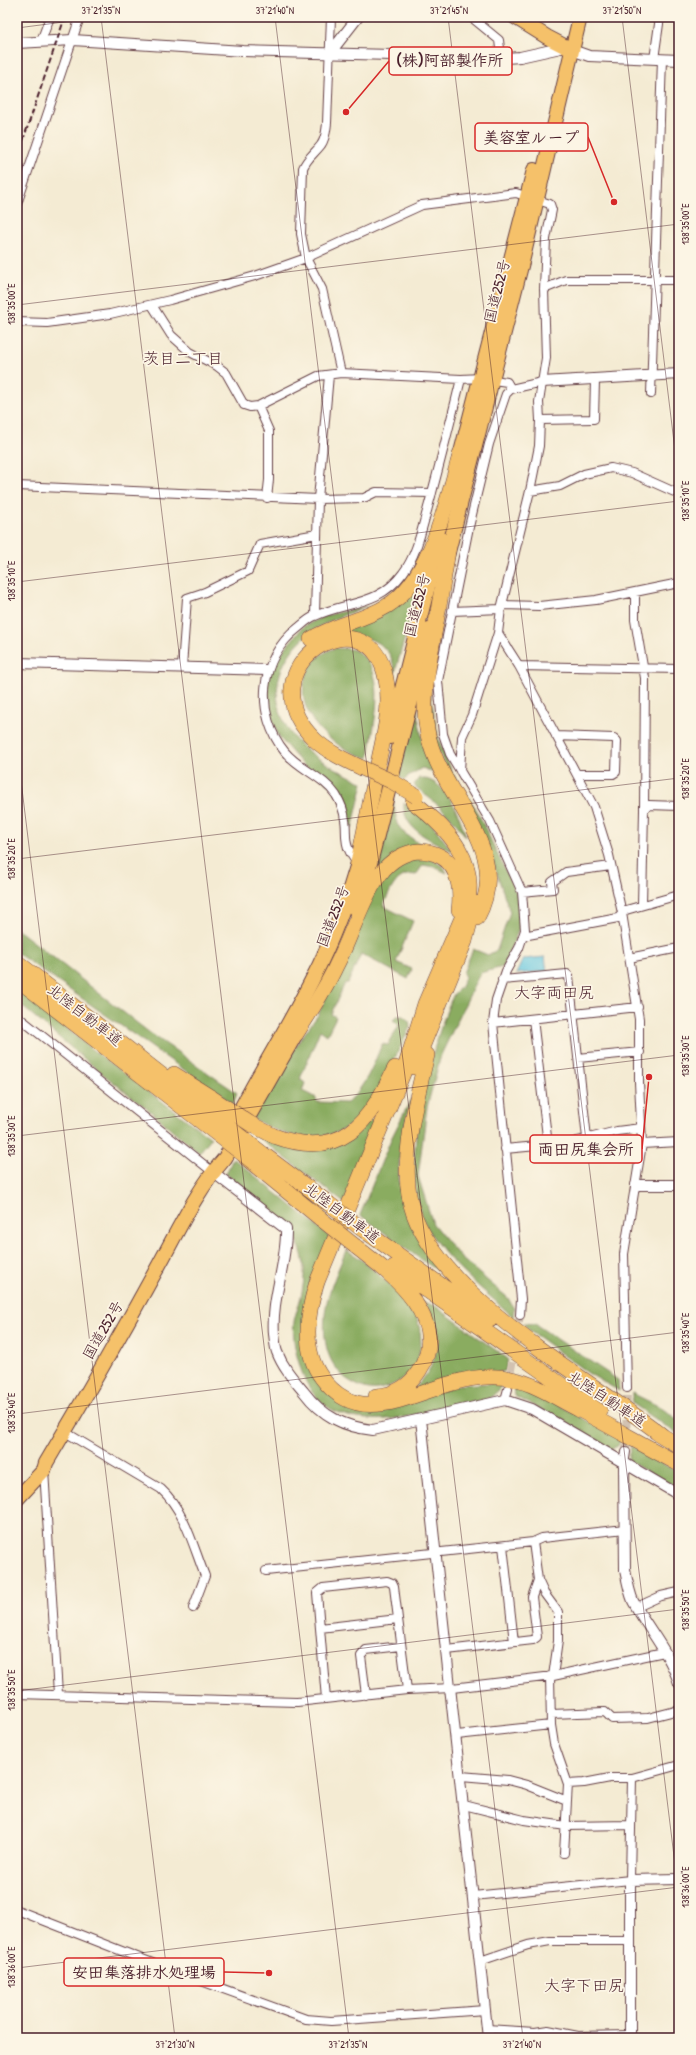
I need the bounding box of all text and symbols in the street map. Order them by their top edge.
text: 37°21'35"N [82,4,120,17]
text: 37°21'40"N [256,4,294,17]
text: 37°21'45"N [430,4,468,17]
text: 37°21'50"N [603,4,641,17]
callout: (株)阿部製作所 [389,47,512,75]
text: (株)阿部製作所 [396,49,504,71]
callout: 美容室ループ [475,123,588,151]
text: 美容室ループ [483,126,579,148]
text: 138°35'00"E [679,203,692,245]
street label: 国道252号 [478,257,515,325]
text: 138°35'00"E [5,283,18,325]
district label: 茨目二丁目 [143,347,223,369]
text: 138°35'10"E [679,480,692,521]
text: 138°35'10"E [5,560,18,601]
street label: 国道252号 [398,571,435,639]
text: 138°35'20"E [679,758,692,800]
text: 138°35'20"E [5,838,18,880]
street label: 国道252号 [311,882,354,950]
street label: 北陸自動車道 [43,979,127,1051]
district label: 大字両田尻 [514,981,594,1003]
text: 138°35'30"E [679,1035,692,1077]
text: 138°35'30"E [5,1115,18,1157]
callout: 両田尻集会所 [530,1135,642,1163]
text: 両田尻集会所 [538,1138,634,1160]
street label: 北陸自動車道 [300,1177,385,1248]
street label: 国道252号 [77,1296,128,1363]
text: 138°35'40"E [679,1312,692,1353]
street label: 北陸自動車道 [564,1365,651,1432]
text: 138°35'40"E [5,1392,18,1433]
text: 138°35'50"E [679,1589,692,1631]
text: 138°35'50"E [5,1669,18,1711]
text: 138°36'00"E [679,1866,692,1908]
text: 138°36'00"E [5,1946,18,1988]
callout: 安田集落排水処理場 [64,1958,224,1986]
text: 安田集落排水処理場 [72,1961,216,1983]
district label: 大字下田尻 [544,1974,624,1996]
text: 37°21'30"N [155,2038,195,2051]
text: 37°21'35"N [329,2038,367,2051]
text: 37°21'40"N [503,2038,541,2051]

